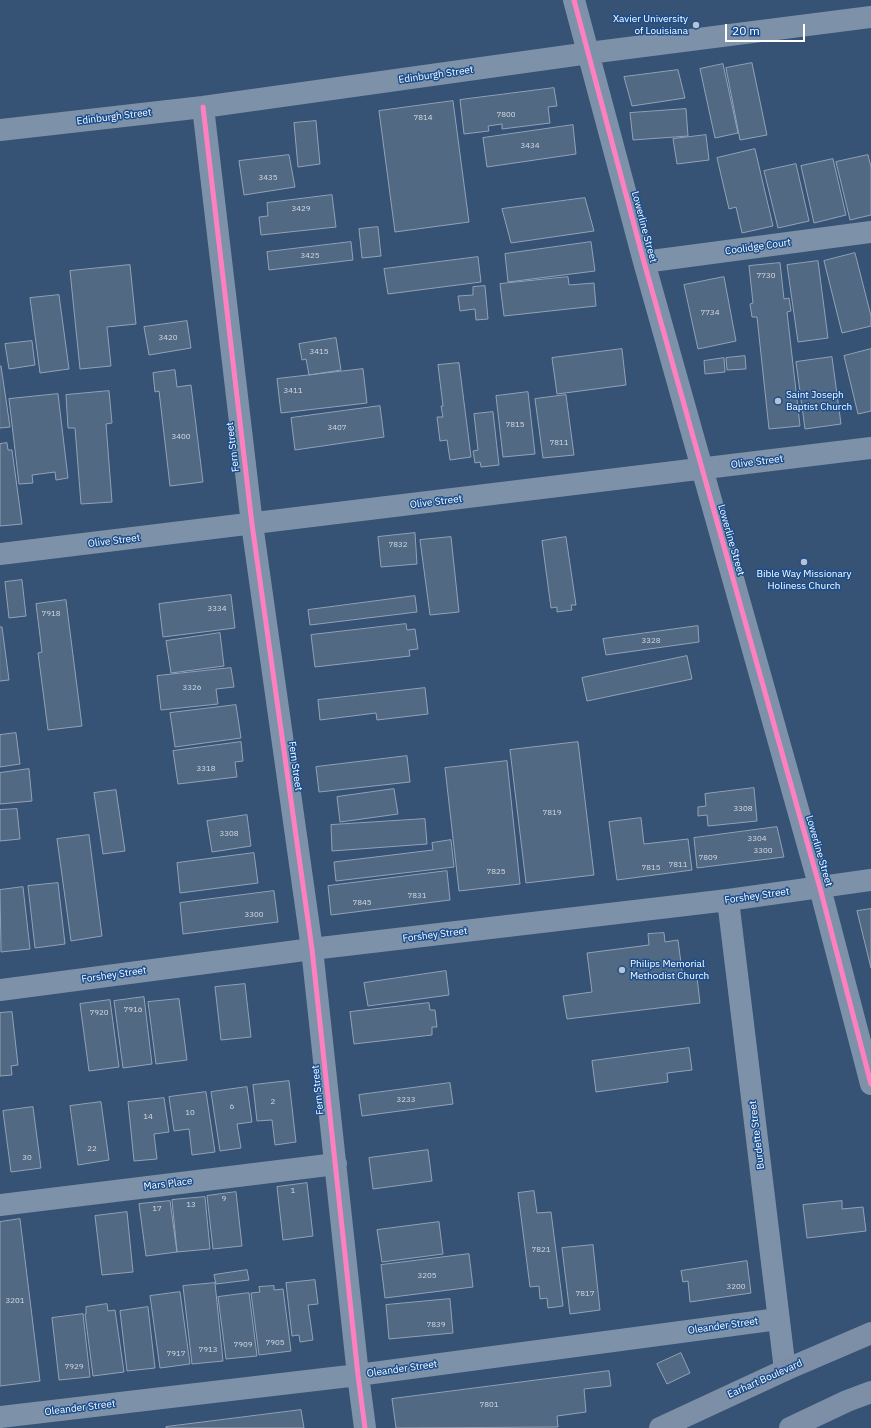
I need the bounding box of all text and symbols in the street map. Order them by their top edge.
place label: Xavier University of Louisiana [613,13,688,36]
scale bar [727,16,807,42]
marker: Xavier University of Louisiana [691,20,701,30]
text: 20 m [732,23,760,38]
street label: Edinburgh Street [398,64,474,86]
street label: Edinburgh Street [76,106,152,128]
house number: 7800 [496,110,516,120]
house number: 7814 [413,113,433,123]
house number: 3434 [520,141,540,151]
house number: 3435 [258,173,278,183]
street label: Lowerline Street [629,190,659,264]
house number: 3429 [291,204,311,214]
street label: Coolidge Court [724,236,792,258]
house number: 3425 [300,251,320,261]
house number: 7730 [756,271,776,281]
house number: 7734 [700,308,720,318]
house number: 3420 [158,333,178,343]
house number: 3415 [309,347,329,357]
house number: 3411 [283,386,303,396]
place label: Saint Joseph Baptist Church [786,389,852,412]
marker: Saint Joseph Baptist Church [773,396,783,406]
house number: 7815 [505,420,525,430]
street label: Fern Street [224,421,242,473]
house number: 3407 [327,423,347,433]
house number: 3400 [171,432,191,442]
house number: 7811 [549,438,569,448]
street label: Olive Street [730,453,784,471]
street label: Olive Street [409,493,463,511]
street label: Lowerline Street [715,503,747,577]
street label: Olive Street [87,532,141,550]
house number: 7832 [388,540,408,550]
marker: Bible Way Missionary Holiness Church [799,557,809,567]
place label: Bible Way Missionary Holiness Church [756,568,852,592]
house number: 3334 [207,604,227,614]
house number: 7918 [41,609,61,619]
house number: 3328 [641,636,661,646]
house number: 3326 [182,683,202,693]
street label: Fern Street [286,740,304,792]
house number: 3318 [196,764,216,774]
house number: 3308 [733,804,753,814]
house number: 7819 [542,808,562,818]
street label: Lowerline Street [803,814,835,888]
house number: 3308 [219,829,239,839]
house number: 3304 [747,834,767,844]
house number: 3300 [753,846,773,856]
house number: 7809 [698,853,718,863]
house number: 7811 [668,860,688,870]
house number: 7815 [641,863,661,873]
house number: 7825 [486,867,506,877]
street label: Forshey Street [724,886,790,906]
house number: 7831 [407,891,427,901]
house number: 7845 [352,898,372,908]
house number: 3300 [244,910,264,920]
street label: Forshey Street [402,925,468,945]
place label: Philips Memorial Methodist Church [630,958,709,982]
street label: Forshey Street [81,965,147,985]
marker: Philips Memorial Methodist Church [617,965,627,975]
house number: 7916 [123,1005,143,1015]
house number: 7920 [89,1008,109,1018]
street label: Fern Street [309,1065,327,1115]
house number: 3233 [396,1095,416,1105]
house number: 2 [271,1097,275,1107]
street label: Burdette Street [747,1100,767,1170]
house number: 6 [230,1102,234,1112]
house number: 10 [185,1108,195,1118]
house number: 14 [143,1112,153,1122]
house number: 22 [87,1144,97,1154]
house number: 30 [22,1153,32,1163]
street label: Mars Place [143,1175,193,1193]
house number: 1 [291,1186,295,1196]
house number: 9 [222,1194,226,1204]
house number: 13 [186,1200,196,1210]
house number: 17 [152,1204,162,1214]
house number: 7821 [531,1245,551,1255]
house number: 3205 [417,1271,437,1281]
house number: 3200 [726,1282,746,1292]
house number: 7817 [575,1289,595,1299]
house number: 3201 [5,1296,25,1306]
street label: Oleander Street [687,1315,759,1337]
house number: 7839 [426,1320,446,1330]
house number: 7905 [265,1338,285,1348]
house number: 7909 [233,1340,253,1350]
house number: 7913 [198,1345,218,1355]
house number: 7917 [166,1349,186,1359]
street label: Earhart Boulevard [726,1357,804,1401]
street label: Oleander Street [366,1358,438,1380]
house number: 7929 [64,1362,84,1372]
street label: Oleander Street [44,1398,116,1418]
house number: 7801 [479,1400,499,1410]

